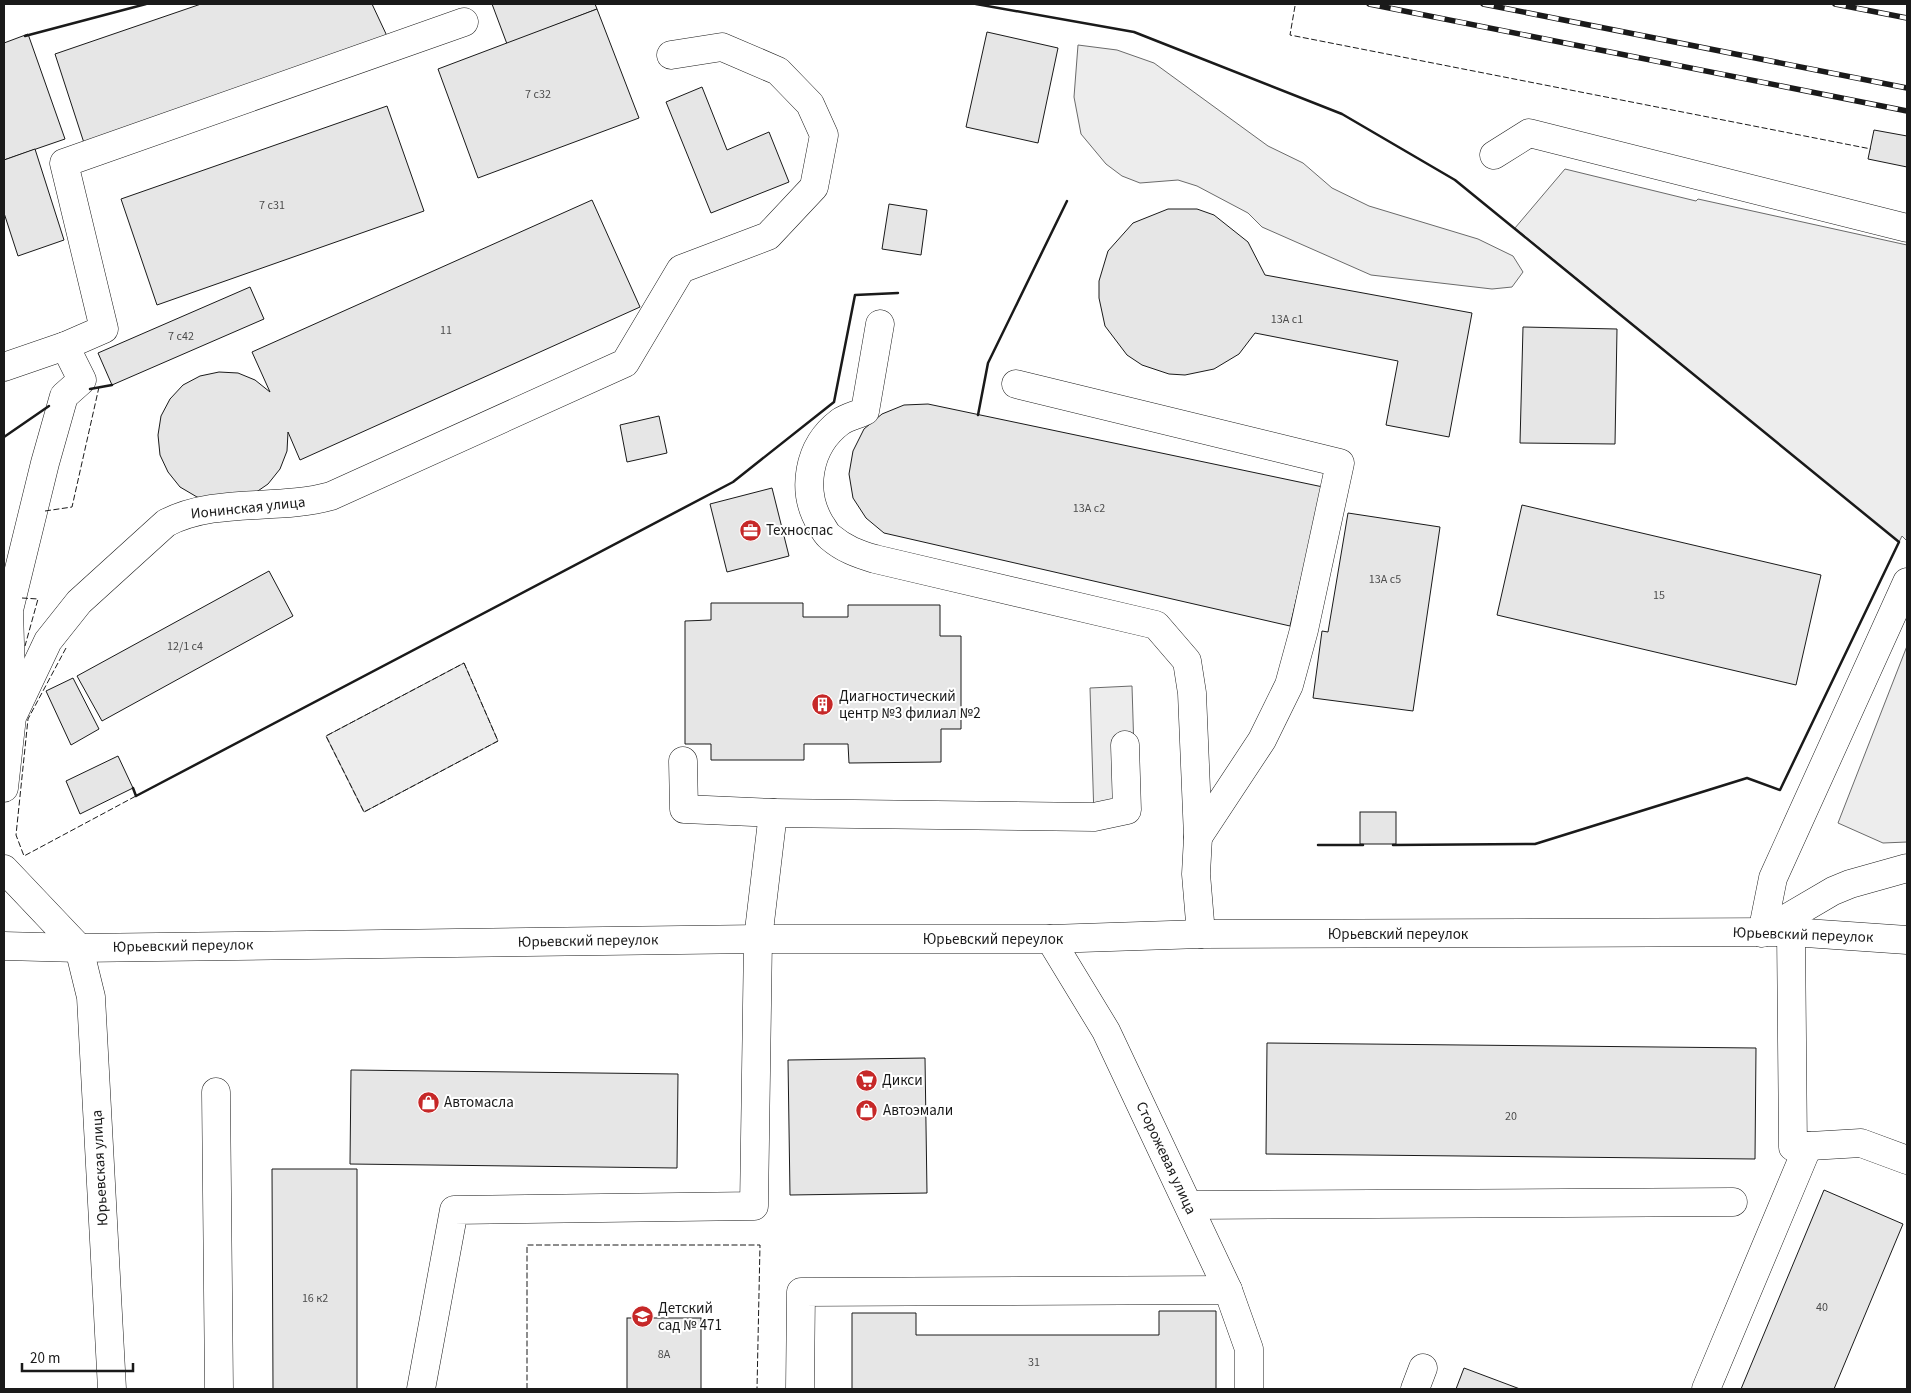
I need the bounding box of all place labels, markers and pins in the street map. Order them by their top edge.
office icon: Техноспас [738,518,762,542]
place label: Техноспас [766,520,833,541]
place label: Диагностический центр №3 филиал №2 [839,686,981,724]
building icon: Диагностический центр №3 филиал №2 [811,693,835,717]
supermarket icon: Дикси [854,1068,878,1092]
place label: Дикси [882,1070,923,1091]
shop icon: Автомасла [416,1090,440,1114]
place label: Автомасла [444,1092,514,1113]
shop icon: Автоэмали [855,1098,879,1122]
place label: Автоэмали [883,1100,953,1121]
place label: Детский сад № 471 [658,1298,722,1336]
school or university icon: Детский сад № 471 [630,1305,654,1329]

